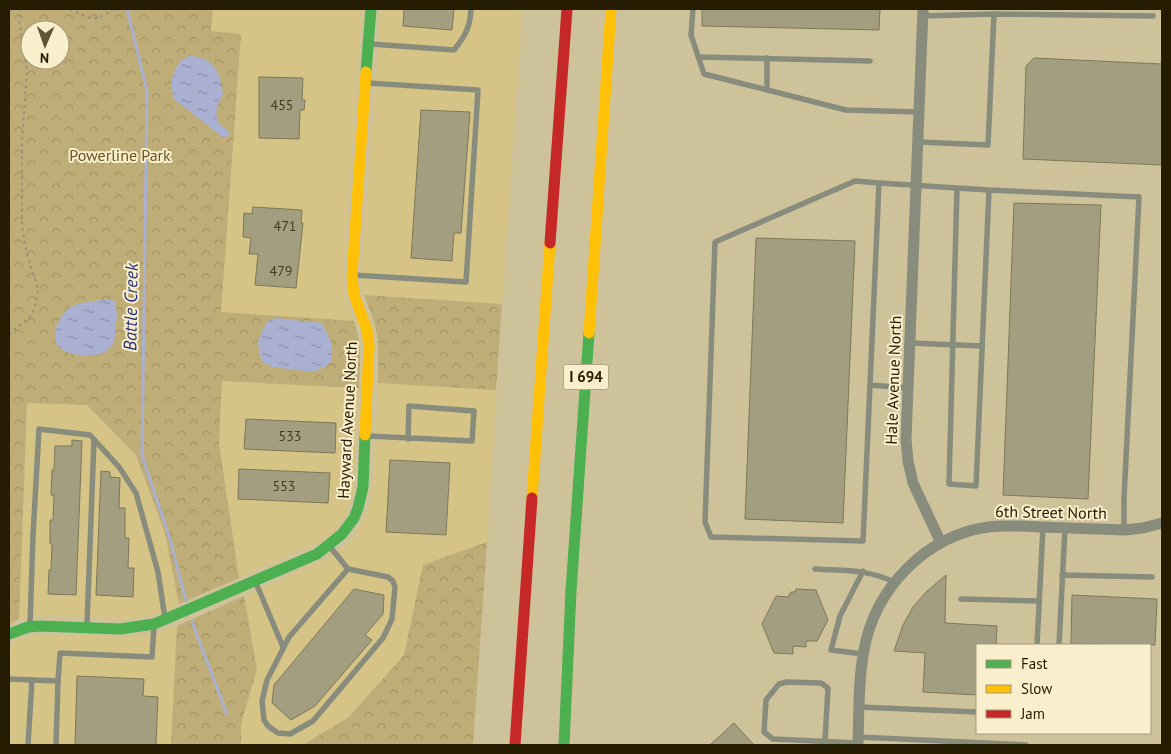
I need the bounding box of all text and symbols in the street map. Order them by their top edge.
north arrow [20,20,70,70]
text: N [40,49,49,67]
house number: 455 [271,96,293,114]
park label: Powerline Park [69,145,171,165]
house number: 471 [274,217,296,235]
water label: Battle Creek [118,262,143,351]
house number: 479 [270,262,292,280]
street label: Hale Avenue North [881,315,905,445]
street label: Hayward Avenue North [333,341,361,499]
road number: I 694 [564,364,608,390]
house number: 533 [279,427,301,445]
house number: 553 [273,477,295,495]
street label: 6th Street North [995,501,1107,523]
legend [976,644,1151,734]
text: Fast [1021,654,1048,673]
text: Slow [1021,679,1052,698]
text: Jam [1020,704,1045,723]

